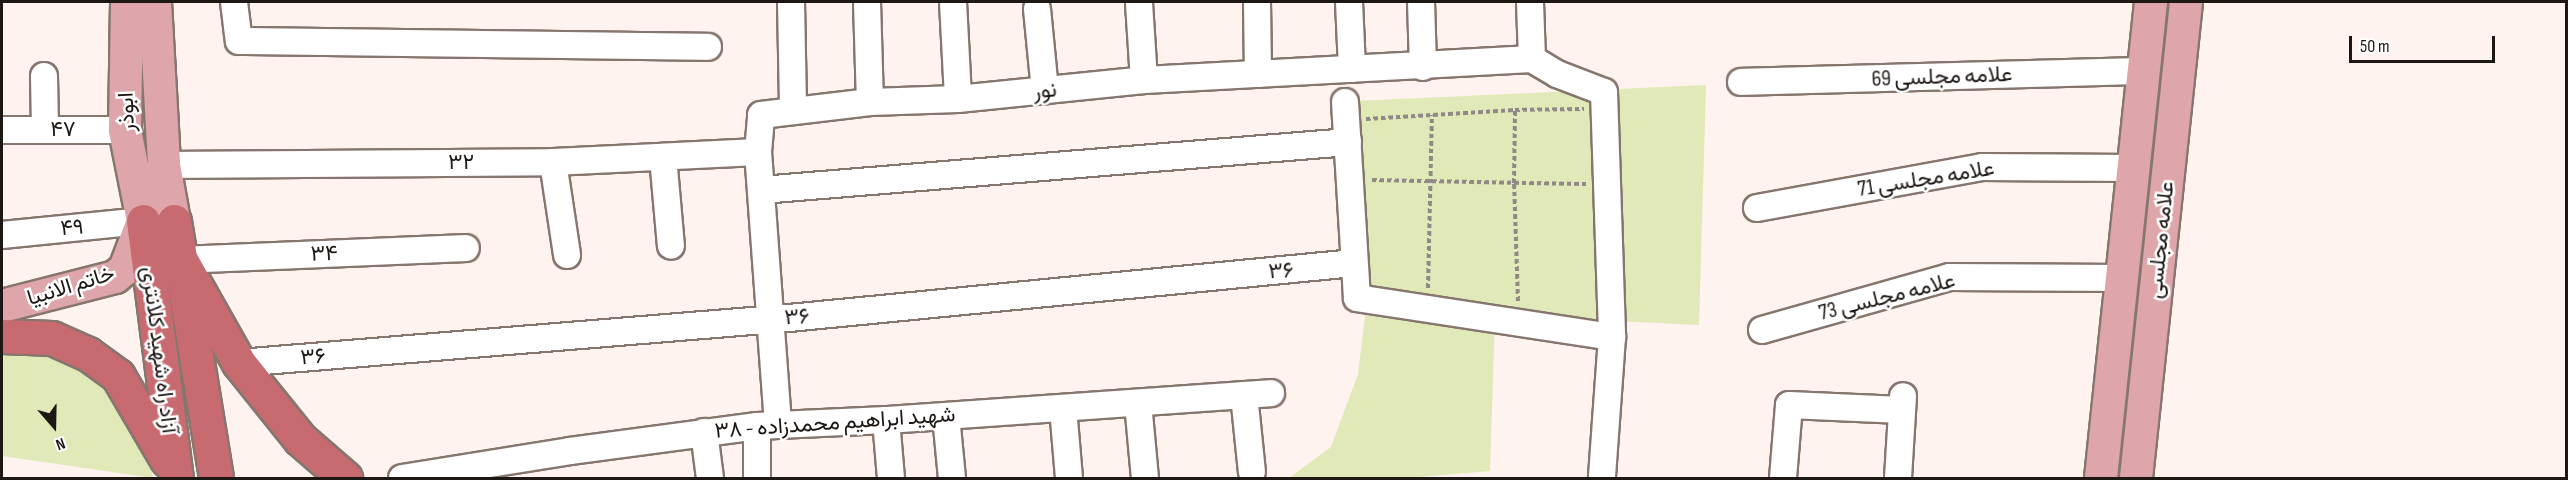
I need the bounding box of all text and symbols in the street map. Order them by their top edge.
scale bar [2352,24,2498,62]
text: 50 m [2360,36,2390,57]
street label: علامه مجلسی 69 [1871,61,2013,93]
street label: نور [1032,77,1058,105]
street label: ابوذر [113,92,141,132]
street label: ۴۷ [50,117,76,143]
street label: ۳۲ [448,150,474,176]
street label: علامه مجلسی 71 [1856,155,1996,203]
street label: علامه مجلسی [2142,180,2180,300]
street label: ۴۹ [59,214,85,242]
street label: ۳۴ [310,240,338,268]
street label: ۳۶ [1267,257,1295,285]
street label: خاتم الانبیا [24,260,118,312]
street label: آزاد راه شهید کلانتری [136,265,182,435]
street label: علامه مجلسی 73 [1816,267,1958,327]
street label: ۳۶ [783,303,811,331]
street label: ۳۶ [299,343,327,371]
north arrow [24,396,84,456]
street label: شهید ابراهیم محمدزاده - ۳۸ [714,401,956,445]
text: N [53,433,68,454]

